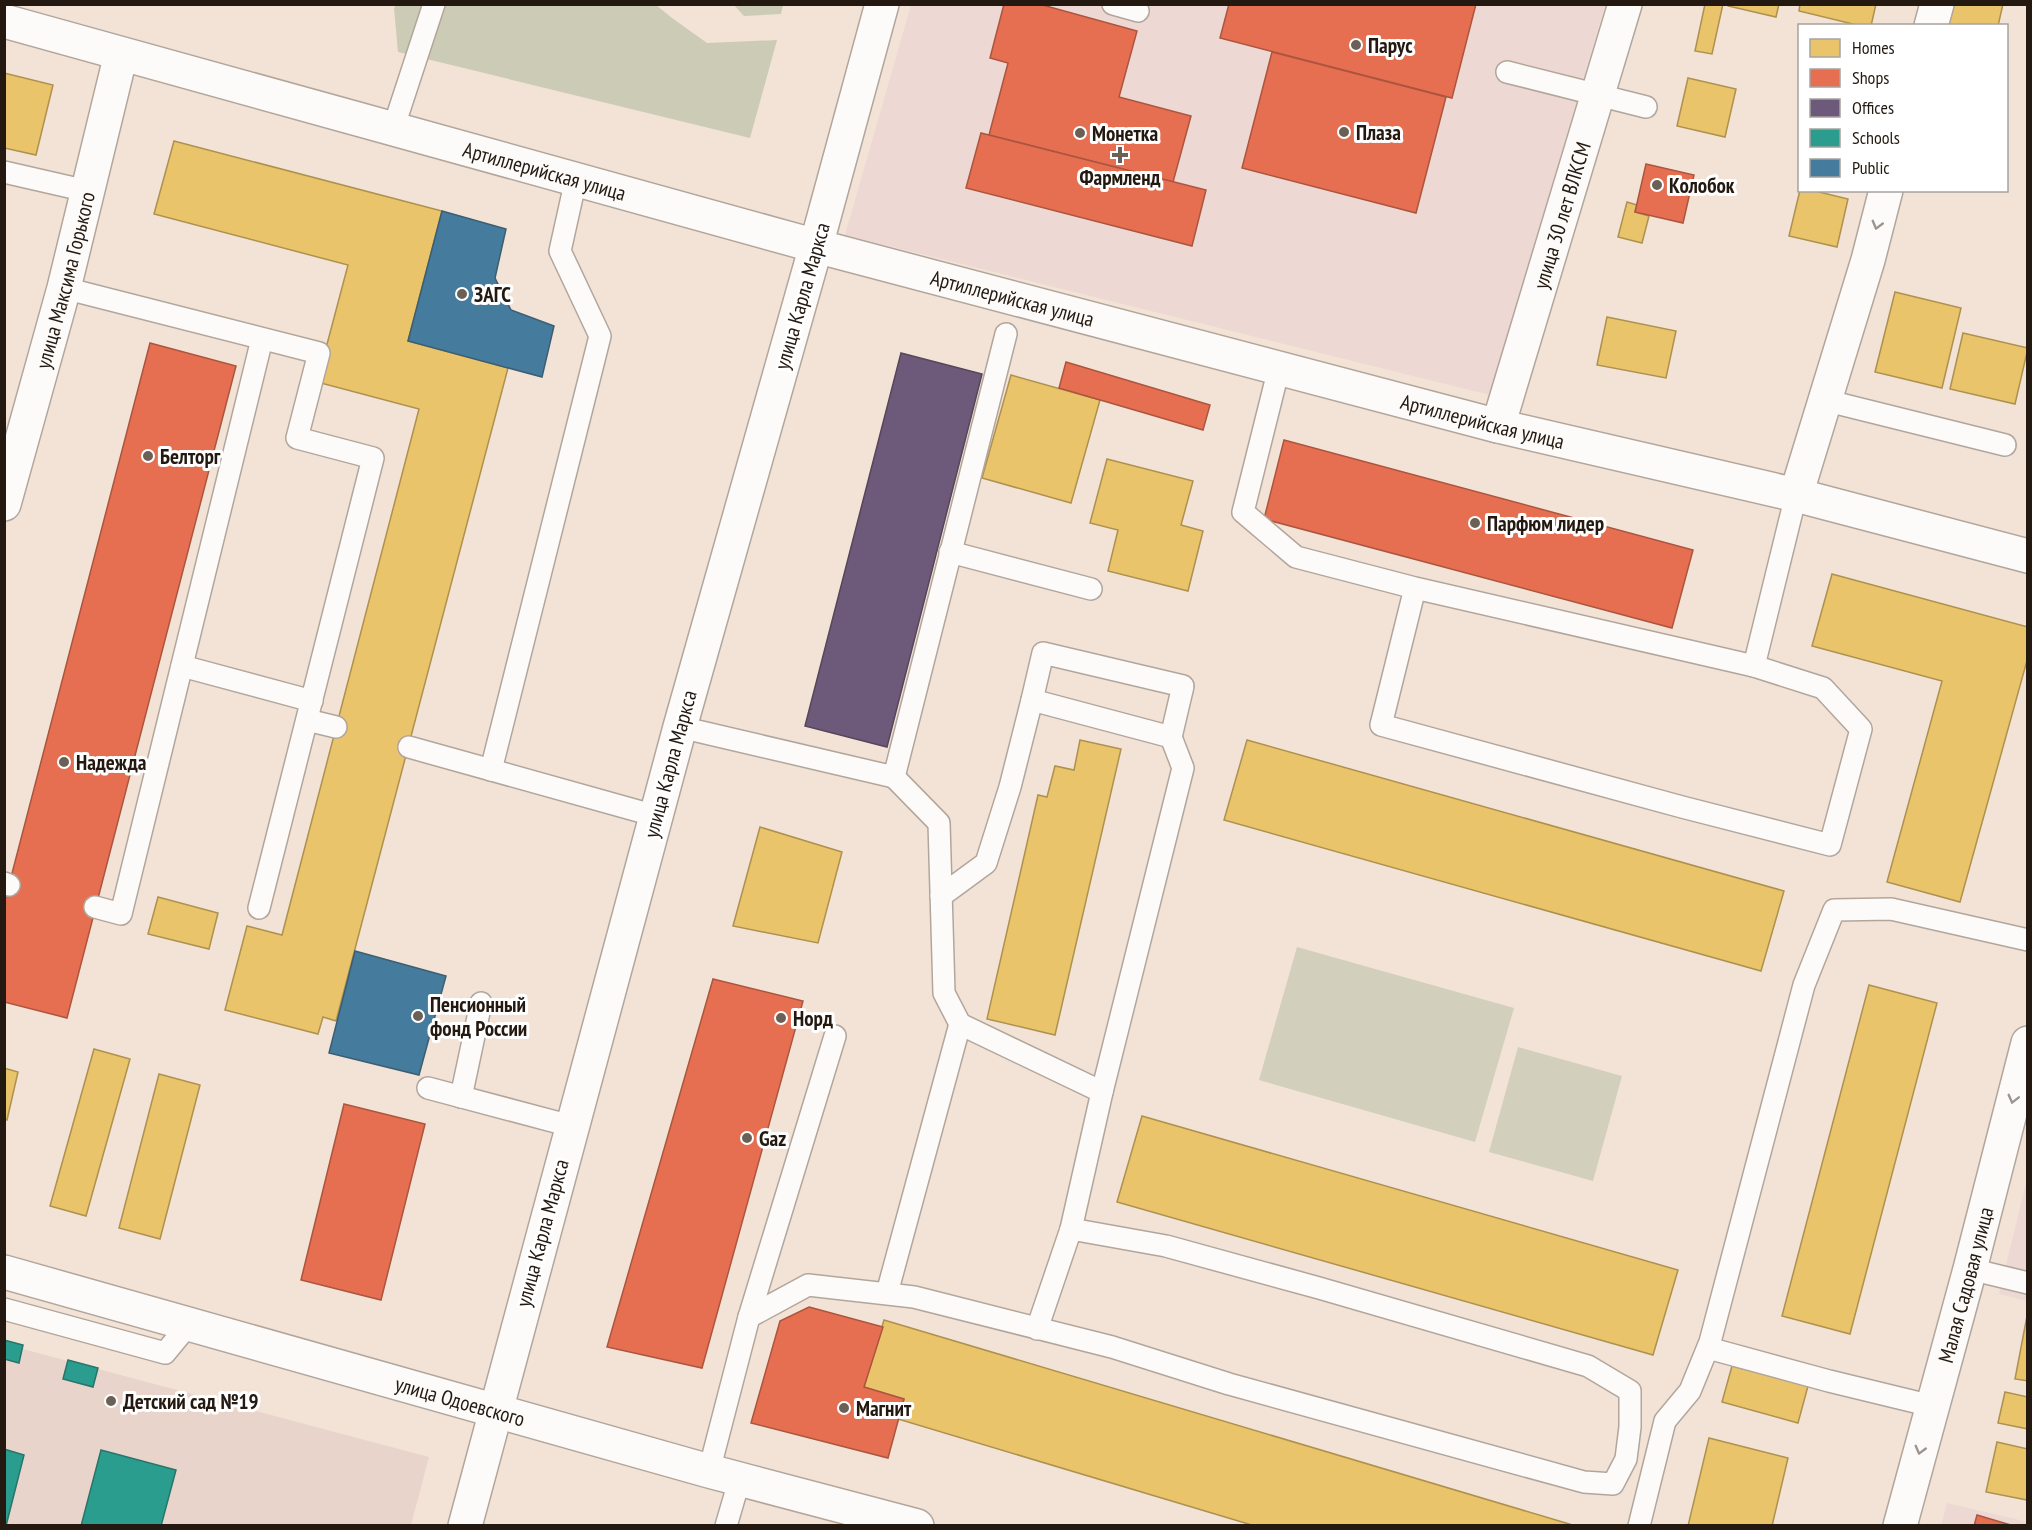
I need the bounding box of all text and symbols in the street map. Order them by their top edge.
legend [1798,24,2008,192]
place label: Парус [1368,32,1413,59]
text: Homes [1852,36,1895,59]
marker: Парус [1349,38,1363,52]
text: Shops [1852,66,1889,89]
text: Offices [1852,96,1894,119]
place label: Плаза [1356,119,1401,146]
place label: Монетка [1092,120,1158,147]
marker: Плаза [1337,125,1351,139]
marker: Монетка [1073,126,1087,140]
text: Schools [1852,126,1900,149]
street label: Артиллерийская улица [460,135,629,206]
street label: улица 30 лет ВЛКСМ [1527,139,1596,292]
marker: Фармленд [1113,148,1127,162]
text: Public [1852,156,1890,179]
place label: Фармленд [1079,164,1161,191]
place label: Колобок [1669,172,1735,199]
marker: Колобок [1650,178,1664,192]
street label: улица Максима Горького [29,189,100,372]
street label: улица Карла Маркса [768,219,836,373]
one-way arrow [1872,219,1884,230]
street label: Артиллерийская улица [928,263,1097,332]
place label: ЗАГС [474,281,511,308]
marker: ЗАГС [455,287,469,301]
street label: Артиллерийская улица [1398,387,1567,454]
place label: Белторг [160,443,221,470]
marker: Белторг [141,449,155,463]
place label: Парфюм лидер [1487,510,1604,537]
marker: Парфюм лидер [1468,516,1482,530]
street label: улица Карла Маркса [637,687,703,841]
place label: Надежда [76,749,147,776]
marker: Надежда [57,755,71,769]
place label: Пенсионный фонд России [430,991,527,1042]
place label: Норд [793,1005,833,1032]
marker: Пенсионный фонд России [411,1009,425,1023]
marker: Норд [774,1011,788,1025]
one-way arrow [2008,1093,2020,1104]
place label: Gaz [759,1125,786,1152]
marker: Gaz [740,1131,754,1145]
street label: улица Карла Маркса [509,1156,575,1310]
street label: Малая Садовая улица [1932,1204,1999,1366]
street label: улица Одоевского [392,1370,528,1432]
place label: Детский сад №19 [123,1388,259,1415]
marker: Детский сад №19 [104,1394,118,1408]
place label: Магнит [856,1395,912,1422]
marker: Магнит [837,1401,851,1415]
one-way arrow [1915,1445,1928,1455]

